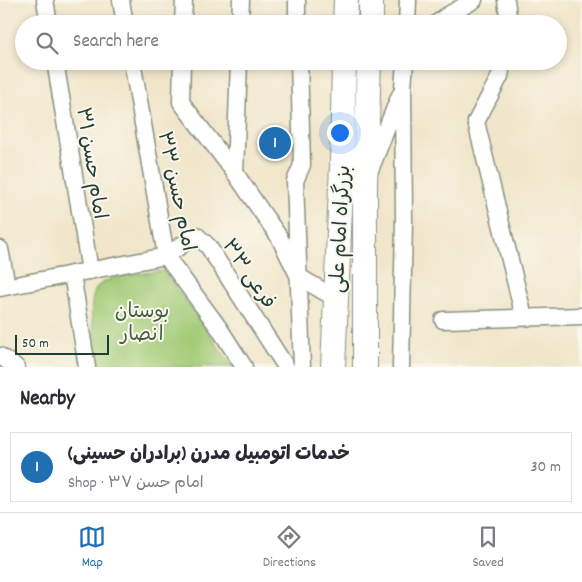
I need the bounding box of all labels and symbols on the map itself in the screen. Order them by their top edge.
street label: امام حسن ۳۱ [67,106,113,221]
your location [327,120,353,146]
pin: 1 [259,124,291,162]
street label: امام حسن ۳۳ [149,129,201,254]
street label: بزرگراه امام علی [325,164,359,294]
street label: فرعی ۳۳ [214,234,281,315]
park label: بوستان انصار [115,299,169,350]
scale bar [15,332,109,355]

